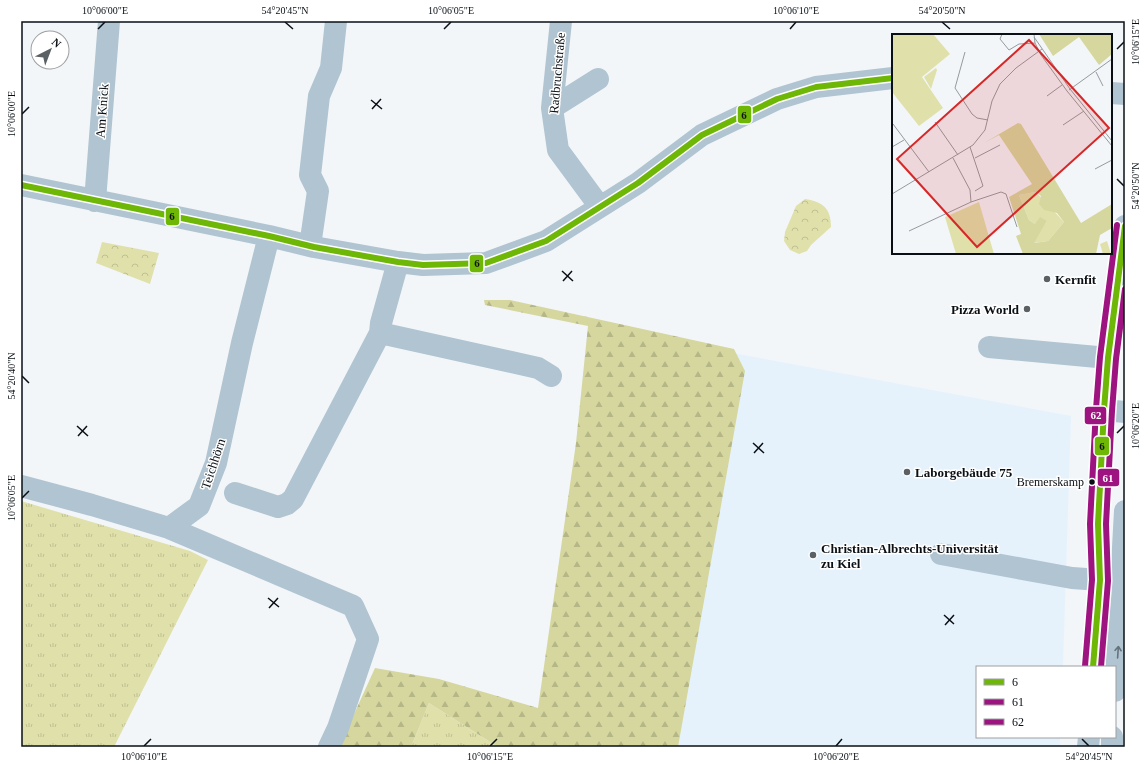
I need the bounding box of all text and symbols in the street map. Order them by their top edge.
text: 10°06'00"E [82,5,128,16]
text: 54°20'45"N [261,5,309,16]
text: 10°06'05"E [428,5,474,16]
text: 10°06'10"E [773,5,819,16]
text: 54°20'50"N [918,5,966,16]
text: 10°06'15"E [1130,19,1141,65]
north arrow [30,30,70,70]
street label: Radbruchstraße [546,31,568,114]
inset map [892,34,1112,254]
text: N [50,35,64,50]
street label: Am Knick [93,83,111,139]
text: 10°06'00"E [6,91,17,137]
line badge: 6 [737,105,752,124]
text: 6 [741,109,747,121]
text: 54°20'50"N [1130,162,1141,210]
line badge: 6 [165,207,180,226]
text: 6 [169,210,175,222]
line badge: 6 [469,254,484,273]
text: 6 [474,257,480,269]
place label: Kernfit [1055,272,1097,287]
marker: Kernfit [1042,274,1052,284]
place label: Pizza World [951,302,1020,317]
marker: Pizza World [1022,304,1032,314]
text: 54°20'40"N [6,352,17,400]
text: 10°06'20"E [1130,403,1141,449]
line badge: 62 [1084,406,1107,425]
text: 62 [1091,409,1102,421]
street label: Teichhörn [198,436,228,491]
line badge: 6 [1094,436,1110,456]
text: 6 [1099,440,1105,452]
place label: Laborgebäude 75 [915,465,1013,480]
marker: Laborgebäude 75 [902,467,912,477]
line badge: 61 [1097,468,1120,487]
text: 61 [1103,472,1114,484]
text: 10°06'05"E [6,475,17,521]
place label: Bremerskamp [1017,475,1084,489]
marker: Bremerskamp [1087,477,1097,487]
place label: Christian-Albrechts-Universität zu Kiel [821,541,999,571]
marker: Christian-Albrechts-Universität zu Kiel [808,550,818,560]
one-way arrow [1114,646,1121,659]
legend [976,666,1116,738]
text: 6 [1012,675,1018,689]
text: 61 [1012,695,1024,709]
text: 62 [1012,715,1024,729]
text: 10°06'10"E [121,751,167,762]
text: 10°06'15"E [467,751,513,762]
text: 10°06'20"E [813,751,859,762]
text: 54°20'45"N [1065,751,1113,762]

